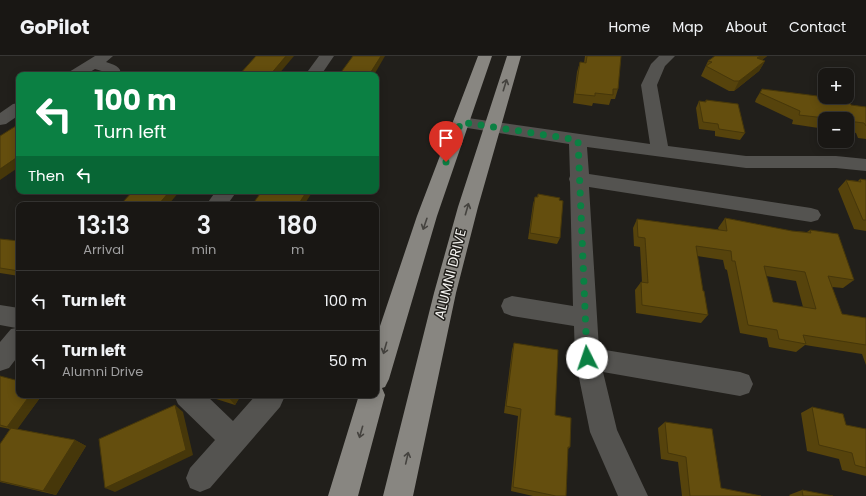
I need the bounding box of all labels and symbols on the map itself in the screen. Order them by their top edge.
one-way arrow [502,79,509,92]
pin [429,121,463,162]
one-way arrow [464,203,471,216]
one-way arrow [420,218,428,230]
street label: ALUMNI DRIVE [429,227,471,321]
position arrow [566,337,608,379]
one-way arrow [381,341,388,354]
one-way arrow [357,426,364,439]
one-way arrow [403,452,411,465]

